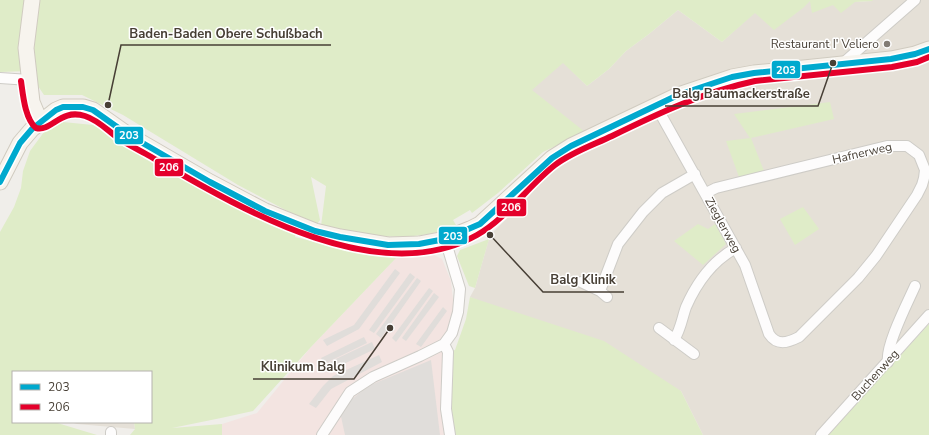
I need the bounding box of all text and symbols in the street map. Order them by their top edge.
callout: Baden-Baden Obere Schußbach [121,20,331,45]
text: Baden-Baden Obere Schußbach [129,25,323,43]
place label: Restaurant I' Veliero [771,36,879,52]
marker: Restaurant I' Veliero [882,39,892,49]
line badge: 203 [771,60,801,79]
text: 203 [776,63,796,78]
callout: Balg Baumackerstraße [665,81,818,106]
text: Balg Baumackerstraße [672,85,810,103]
line badge: 203 [114,126,144,145]
text: 203 [119,128,139,143]
street label: Hafnerweg [831,138,893,168]
line badge: 206 [154,158,184,177]
text: 206 [159,160,179,175]
street label: Zieglerweg [701,194,745,256]
line badge: 206 [496,198,527,217]
text: 206 [501,200,521,215]
line badge: 203 [438,226,468,245]
text: 203 [443,229,463,244]
callout: Balg Klinik [543,267,624,292]
text: Balg Klinik [550,271,617,289]
street label: Buchenweg [848,346,902,404]
callout: Klinikum Balg [253,354,354,379]
text: Klinikum Balg [261,358,345,376]
legend [12,371,152,423]
text: 203 [48,379,70,395]
text: 206 [48,399,70,415]

